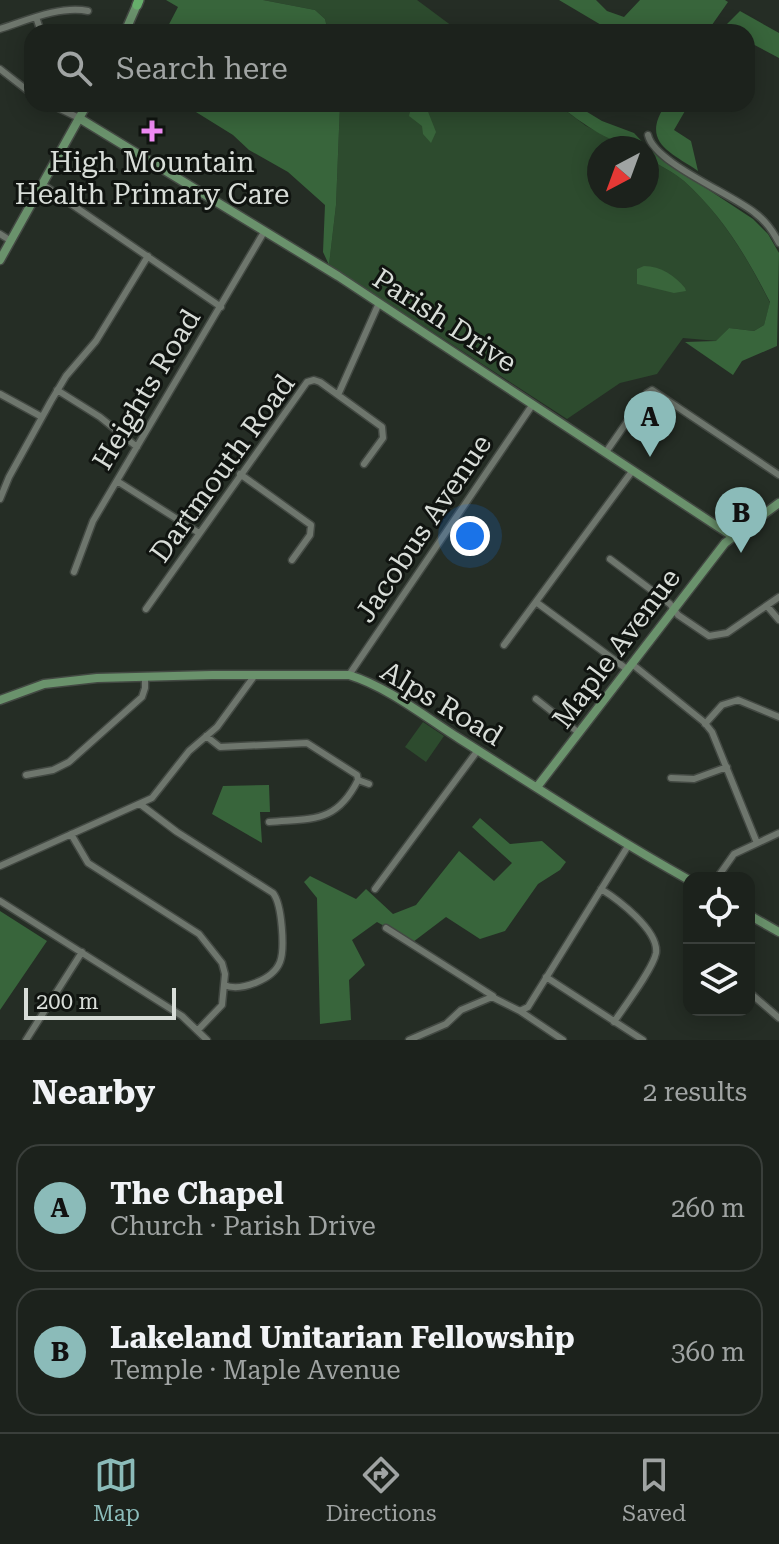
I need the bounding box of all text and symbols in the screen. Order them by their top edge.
search box [24,24,755,112]
icon: search [52,46,96,90]
text: Search here [116,51,288,86]
marker: High Mountain Health Primary Care [141,120,163,142]
north arrow [587,136,659,208]
place label: High Mountain Health Primary Care [15,146,289,211]
street label: Parish Drive [367,262,523,379]
street label: Heights Road [86,303,207,475]
street label: Dartmouth Road [143,368,302,569]
pin: A [624,391,676,457]
street label: Jacobus Avenue [348,428,498,628]
pin: B [715,487,767,553]
your location [450,516,490,556]
street label: Maple Avenue [546,562,687,735]
street label: Alps Road [375,654,509,753]
map controls [683,872,755,1016]
button: locate [683,872,755,944]
button: layers [683,944,755,1016]
scale bar [24,984,176,1020]
text: 200 m [36,989,99,1014]
text: Nearby [32,1072,155,1112]
text: 2 results [643,1077,747,1107]
text: The Chapel [110,1176,284,1211]
text: A [51,1193,69,1223]
text: 260 m [671,1193,745,1223]
text: Church · Parish Drive [110,1211,376,1241]
text: Lakeland Unitarian Fellowship [110,1320,575,1355]
text: B [51,1337,69,1367]
text: 360 m [671,1337,745,1367]
text: Temple · Maple Avenue [110,1355,400,1385]
tab: Map [93,1453,140,1526]
tab: Directions [326,1453,437,1526]
tab: Saved [622,1453,686,1526]

